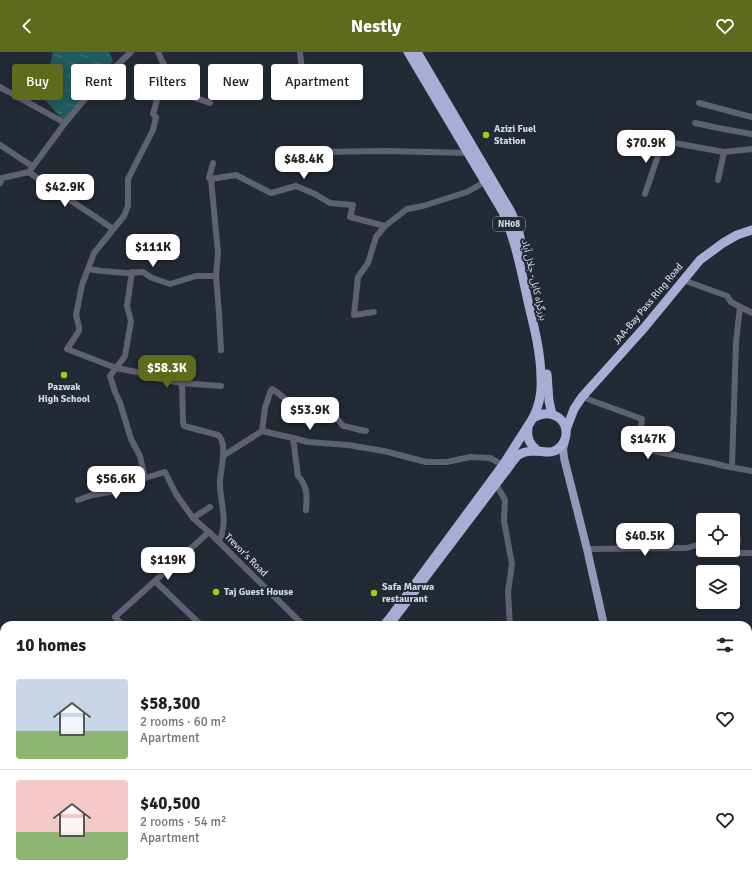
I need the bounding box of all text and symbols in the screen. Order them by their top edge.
icon: back [16,15,38,37]
text: Nestly [351,15,401,37]
icon: heart [714,15,736,37]
chip: Buy [12,64,63,100]
chip: Rent [71,64,126,100]
chip: Filters [134,64,200,100]
chip: New [208,64,263,100]
chip: Apartment [271,64,363,100]
place label: Azizi Fuel Station [494,123,536,147]
marker: Azizi Fuel Station [481,130,491,140]
pin: $70.9K [613,130,679,164]
text: $70.9K [626,135,666,151]
pin: $48.4K [271,146,337,180]
text: $48.4K [284,151,324,167]
pin: $42.9K [32,174,98,208]
text: $42.9K [45,179,85,195]
road number: NH08 [493,217,525,231]
pin: $111K [125,234,181,268]
street label: بزرگراه کابل- جلال آباد [519,238,549,322]
text: $111K [135,239,171,255]
street label: JAA-Bay Pass Ring Road [610,261,686,347]
pin: $58.3K [134,355,200,389]
text: $58.3K [147,360,187,376]
marker: Pazwak High School [59,370,69,380]
place label: Pazwak High School [38,381,90,405]
pin: $53.9K [277,397,343,431]
text: $53.9K [290,402,330,418]
pin: $147K [620,426,676,460]
text: $147K [630,431,666,447]
pin: $56.6K [83,466,149,500]
text: $56.6K [96,471,136,487]
map controls [696,513,740,609]
button: locate [696,513,740,557]
pin: $40.5K [612,523,678,557]
text: $40.5K [625,528,665,544]
street label: Trevor's Road [222,531,270,579]
pin: $119K [140,547,196,581]
text: $119K [150,552,186,568]
button: layers [696,565,740,609]
place label: Safa Marwa restaurant [382,581,434,605]
place label: Taj Guest House [224,586,293,598]
marker: Taj Guest House [211,587,221,597]
marker: Safa Marwa restaurant [369,588,379,598]
icon: filters [714,634,736,656]
text: 10 homes [16,635,86,656]
text: $58,300 [140,693,200,714]
icon: home [48,695,96,743]
icon: heart [714,708,736,730]
text: 2 rooms · 60 m² [140,714,226,730]
text: Apartment [140,730,200,746]
text: $40,500 [140,793,200,814]
icon: home [48,796,96,844]
icon: heart [714,809,736,831]
text: 2 rooms · 54 m² [140,814,226,830]
text: Apartment [140,830,200,846]

